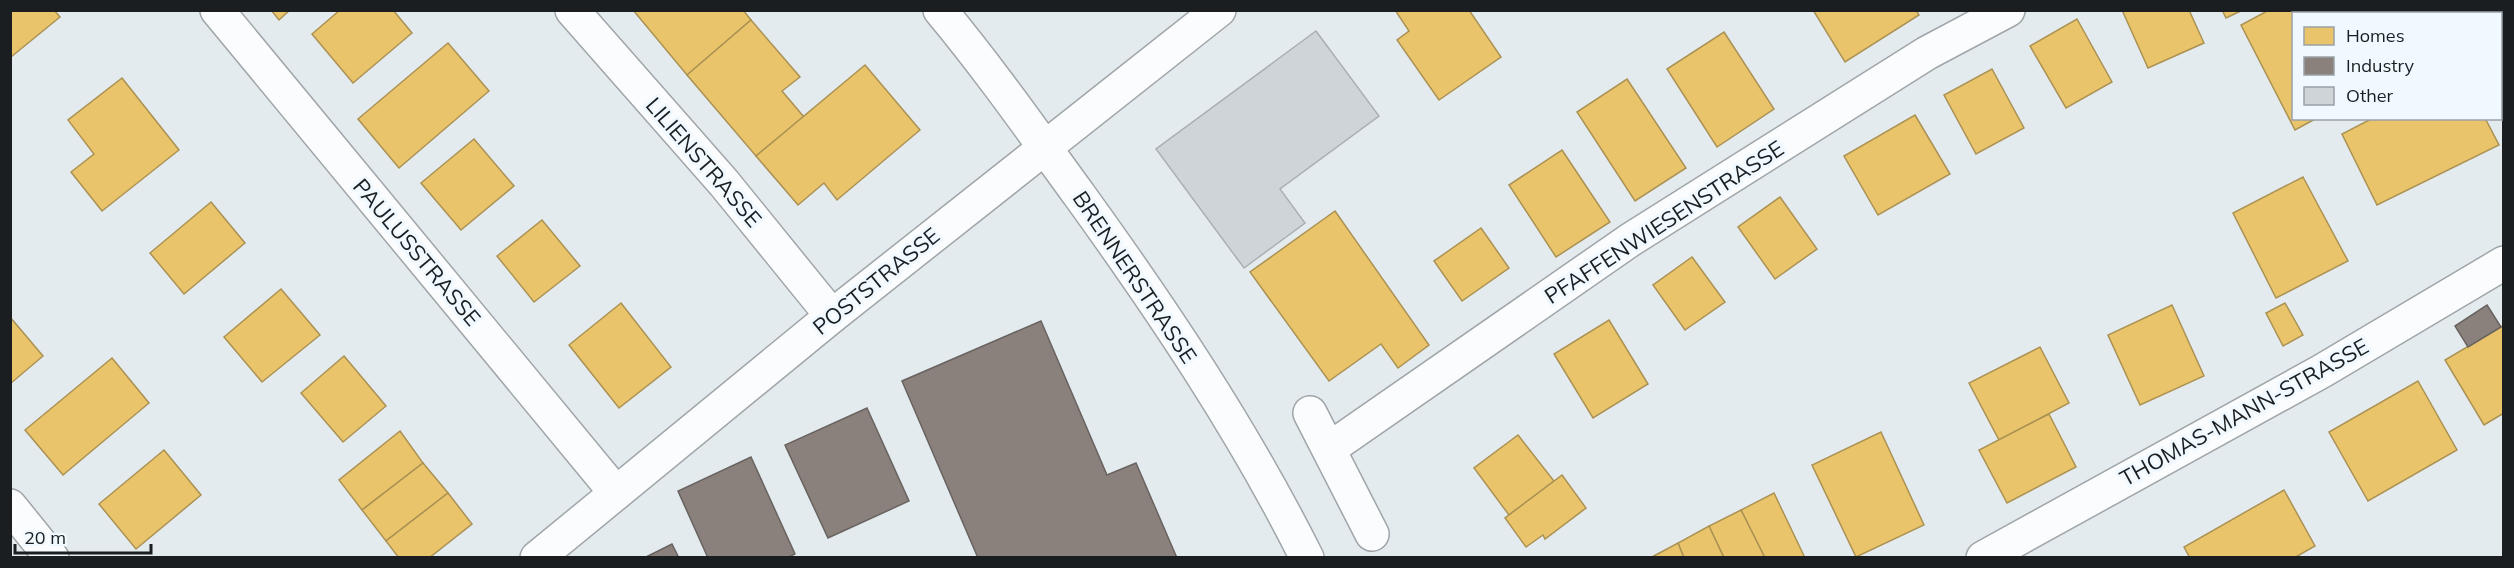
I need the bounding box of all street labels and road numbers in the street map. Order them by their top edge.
street label: LILIENSTRASSE [640,91,768,233]
street label: PFAFFENWIESENSTRASSE [1539,134,1789,310]
street label: PAULUSSTRASSE [347,173,487,331]
street label: BRENNERSTRASSE [1067,185,1203,369]
street label: POSTSTRASSE [807,221,945,341]
street label: THOMAS-MANN-STRASSE [2115,332,2373,492]

